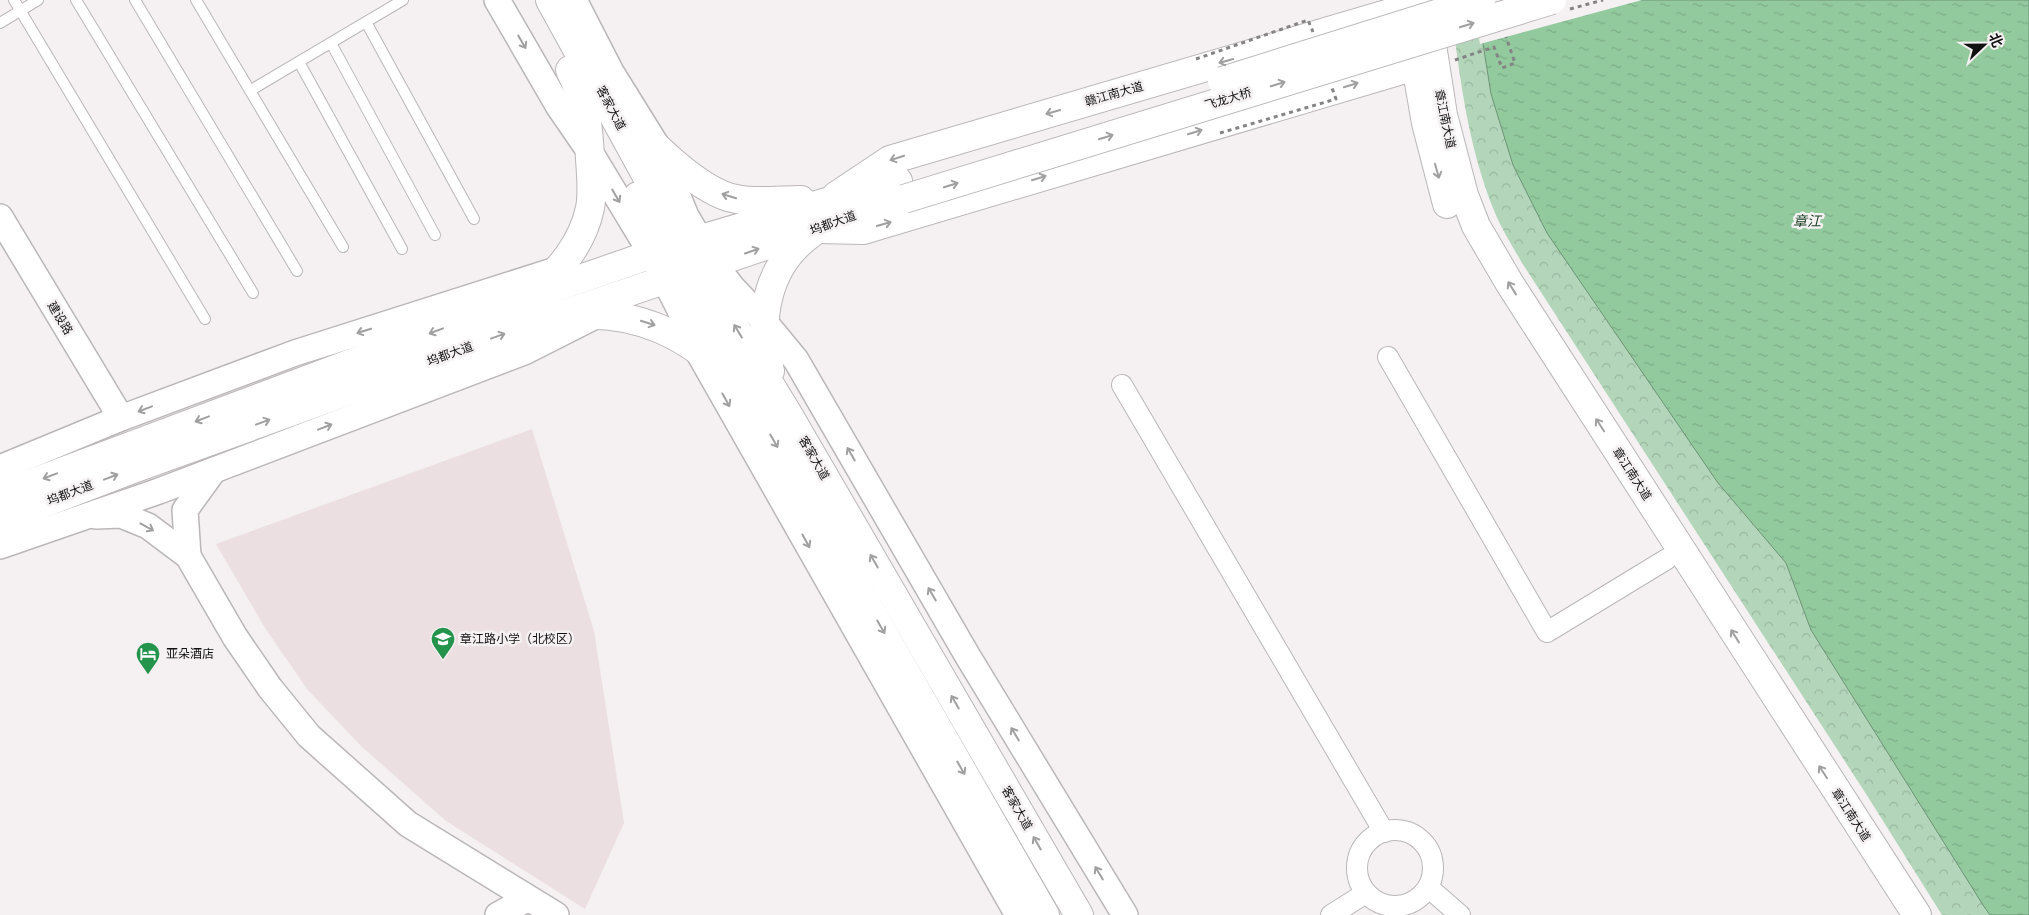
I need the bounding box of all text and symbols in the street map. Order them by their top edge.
one-way arrow [1458,20,1474,30]
north arrow [1959,20,2009,70]
text: 北 [1985,31,2006,50]
one-way arrow [517,35,527,49]
one-way arrow [1218,57,1234,67]
one-way arrow [1270,78,1286,88]
street label: 赣江南大道 [1083,79,1145,109]
one-way arrow [1343,80,1359,90]
street label: 客家大道 [594,84,628,132]
street label: 飞龙大桥 [1203,85,1253,113]
street label: 章江南大道 [1432,88,1458,150]
one-way arrow [1045,108,1061,118]
one-way arrow [1187,126,1203,136]
one-way arrow [1098,132,1113,141]
one-way arrow [889,154,905,164]
one-way arrow [1433,162,1442,178]
one-way arrow [1031,173,1047,183]
one-way arrow [942,179,958,189]
one-way arrow [611,188,621,202]
one-way arrow [721,190,737,200]
street label: 坞都大道 [808,208,858,238]
water label: 章江 [1793,213,1823,230]
one-way arrow [875,219,891,229]
one-way arrow [744,246,759,255]
one-way arrow [1507,282,1517,296]
street label: 建设路 [45,299,75,337]
one-way arrow [640,319,656,329]
one-way arrow [733,324,743,338]
one-way arrow [357,327,373,337]
one-way arrow [429,327,444,337]
one-way arrow [490,331,506,341]
street label: 坞都大道 [425,339,475,369]
one-way arrow [721,392,731,407]
one-way arrow [138,405,153,414]
one-way arrow [195,415,210,424]
one-way arrow [255,417,271,426]
one-way arrow [1595,418,1605,432]
one-way arrow [317,422,333,431]
one-way arrow [769,433,779,447]
street label: 客家大道 [796,434,832,482]
street label: 章江南大道 [1610,445,1654,503]
one-way arrow [846,447,856,461]
one-way arrow [43,472,58,481]
one-way arrow [103,472,118,482]
street label: 坞都大道 [45,478,95,508]
one-way arrow [140,522,155,532]
one-way arrow [801,534,811,548]
one-way arrow [868,555,878,569]
one-way arrow [927,588,937,602]
one-way arrow [876,620,886,634]
school or university icon: 章江路小学（北校区） [430,626,456,660]
one-way arrow [1729,629,1739,643]
place label: 章江路小学（北校区） [460,632,580,646]
hotel icon: 亚朵酒店 [135,641,161,675]
place label: 亚朵酒店 [166,647,214,661]
one-way arrow [950,695,960,710]
one-way arrow [1010,728,1020,742]
one-way arrow [957,761,967,775]
one-way arrow [1818,765,1828,779]
street label: 客家大道 [999,784,1035,832]
street label: 章江南大道 [1829,786,1873,844]
one-way arrow [1031,836,1041,850]
one-way arrow [1094,867,1104,881]

